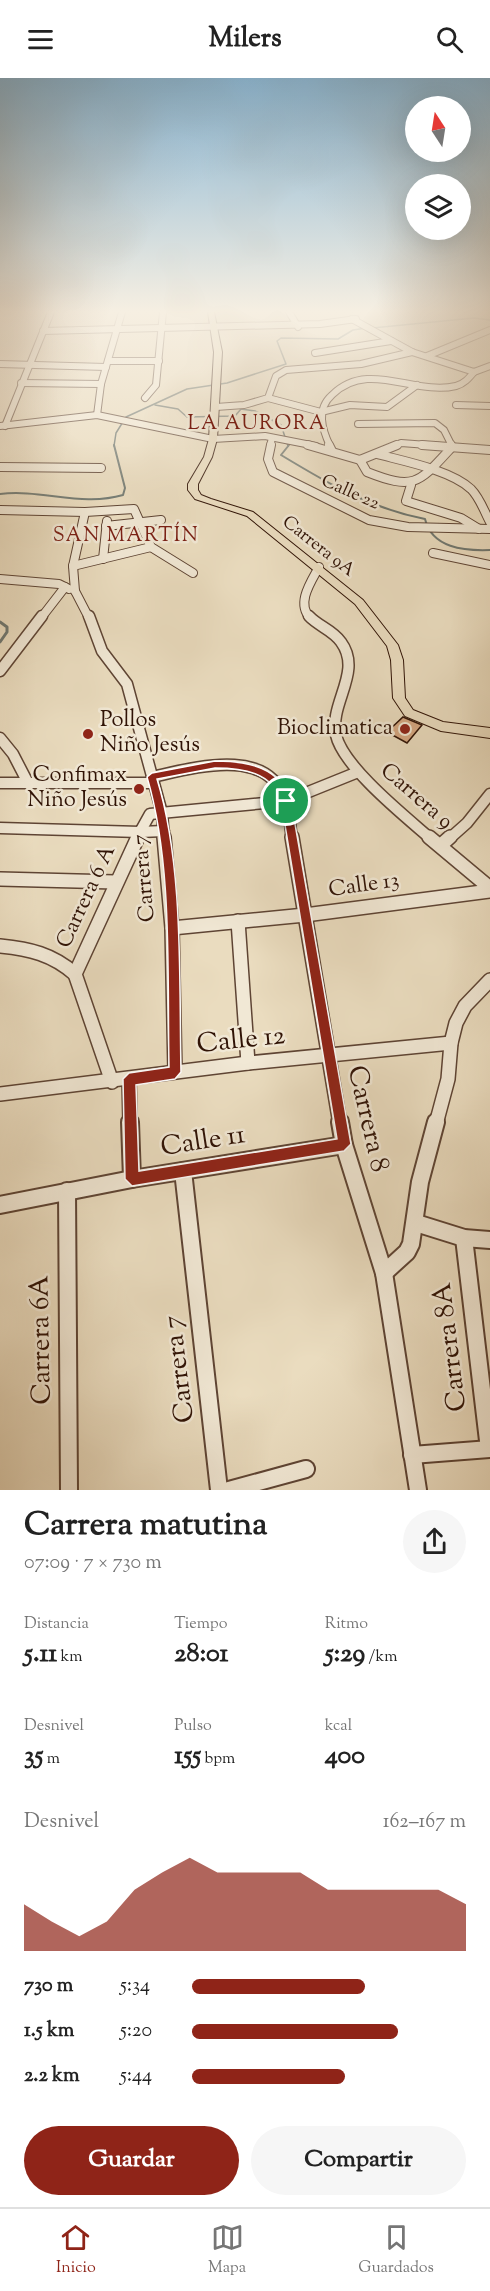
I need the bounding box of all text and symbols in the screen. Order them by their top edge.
text: Milers [208,20,282,59]
icon: menu [24,23,57,56]
icon: search [433,23,466,56]
north arrow [405,96,471,162]
map controls [405,96,471,240]
button: layers [405,174,471,240]
district label: LA AURORA [188,410,326,439]
street label: Calle 22 [317,469,384,518]
street label: Carrera 9A [276,510,360,584]
district label: SAN MARTÍN [53,521,199,551]
place label: Pollos Niño Jesús [100,705,200,762]
place label: Bioclimatica [277,713,393,745]
marker: Bioclimatica [398,722,412,736]
marker: Pollos Niño Jesús [81,727,95,741]
street label: Carrera 9 [372,756,460,838]
place label: Confimax Niño Jesús [27,760,127,817]
pin [260,775,311,826]
marker: Confimax Niño Jesús [132,782,146,796]
icon: arrive [269,784,302,817]
street label: Carrera 7 [125,833,165,923]
street label: Carrera 6 A [49,840,125,954]
street label: Calle 13 [327,865,401,907]
street label: Calle 12 [195,1017,288,1065]
street label: Carrera 8 [336,1062,398,1176]
street label: Calle 11 [158,1116,248,1168]
street label: Carrera 6A [21,1275,63,1405]
street label: Carrera 8A [424,1280,478,1414]
street label: Carrera 7 [154,1312,206,1425]
text: Carrera matutina [24,1502,267,1550]
button: share [403,1510,466,1573]
text: 07:09 · 7 × 730 m [24,1549,162,1578]
text: Distancia [24,1613,89,1636]
text: Tiempo [174,1613,227,1636]
text: Ritmo [325,1613,368,1636]
text: 5.11 [24,1636,57,1673]
text: 28:01 [174,1636,228,1673]
text: 5:29 [325,1636,365,1673]
text: km [57,1646,83,1669]
text: /km [365,1646,397,1669]
text: Desnivel [24,1715,84,1738]
text: Pulso [174,1715,212,1738]
text: kcal [325,1715,352,1738]
text: 35 [24,1738,43,1775]
text: 155 [174,1738,201,1775]
text: 400 [325,1738,365,1775]
text: m [43,1748,60,1771]
text: bpm [201,1748,235,1771]
text: Desnivel [24,1808,99,1837]
text: 162–167 m [383,1808,466,1837]
text: 730 m [24,1972,73,2001]
text: 5:34 [120,1972,150,2001]
text: 1.5 km [24,2017,74,2046]
text: 5:20 [120,2017,152,2046]
text: 2.2 km [24,2062,79,2091]
text: 5:44 [120,2062,152,2091]
button: Guardar [24,2126,239,2195]
button: Compartir [251,2126,466,2195]
tab: Inicio [56,2221,96,2280]
tab: Mapa [208,2221,246,2280]
tab: Guardados [358,2221,434,2280]

